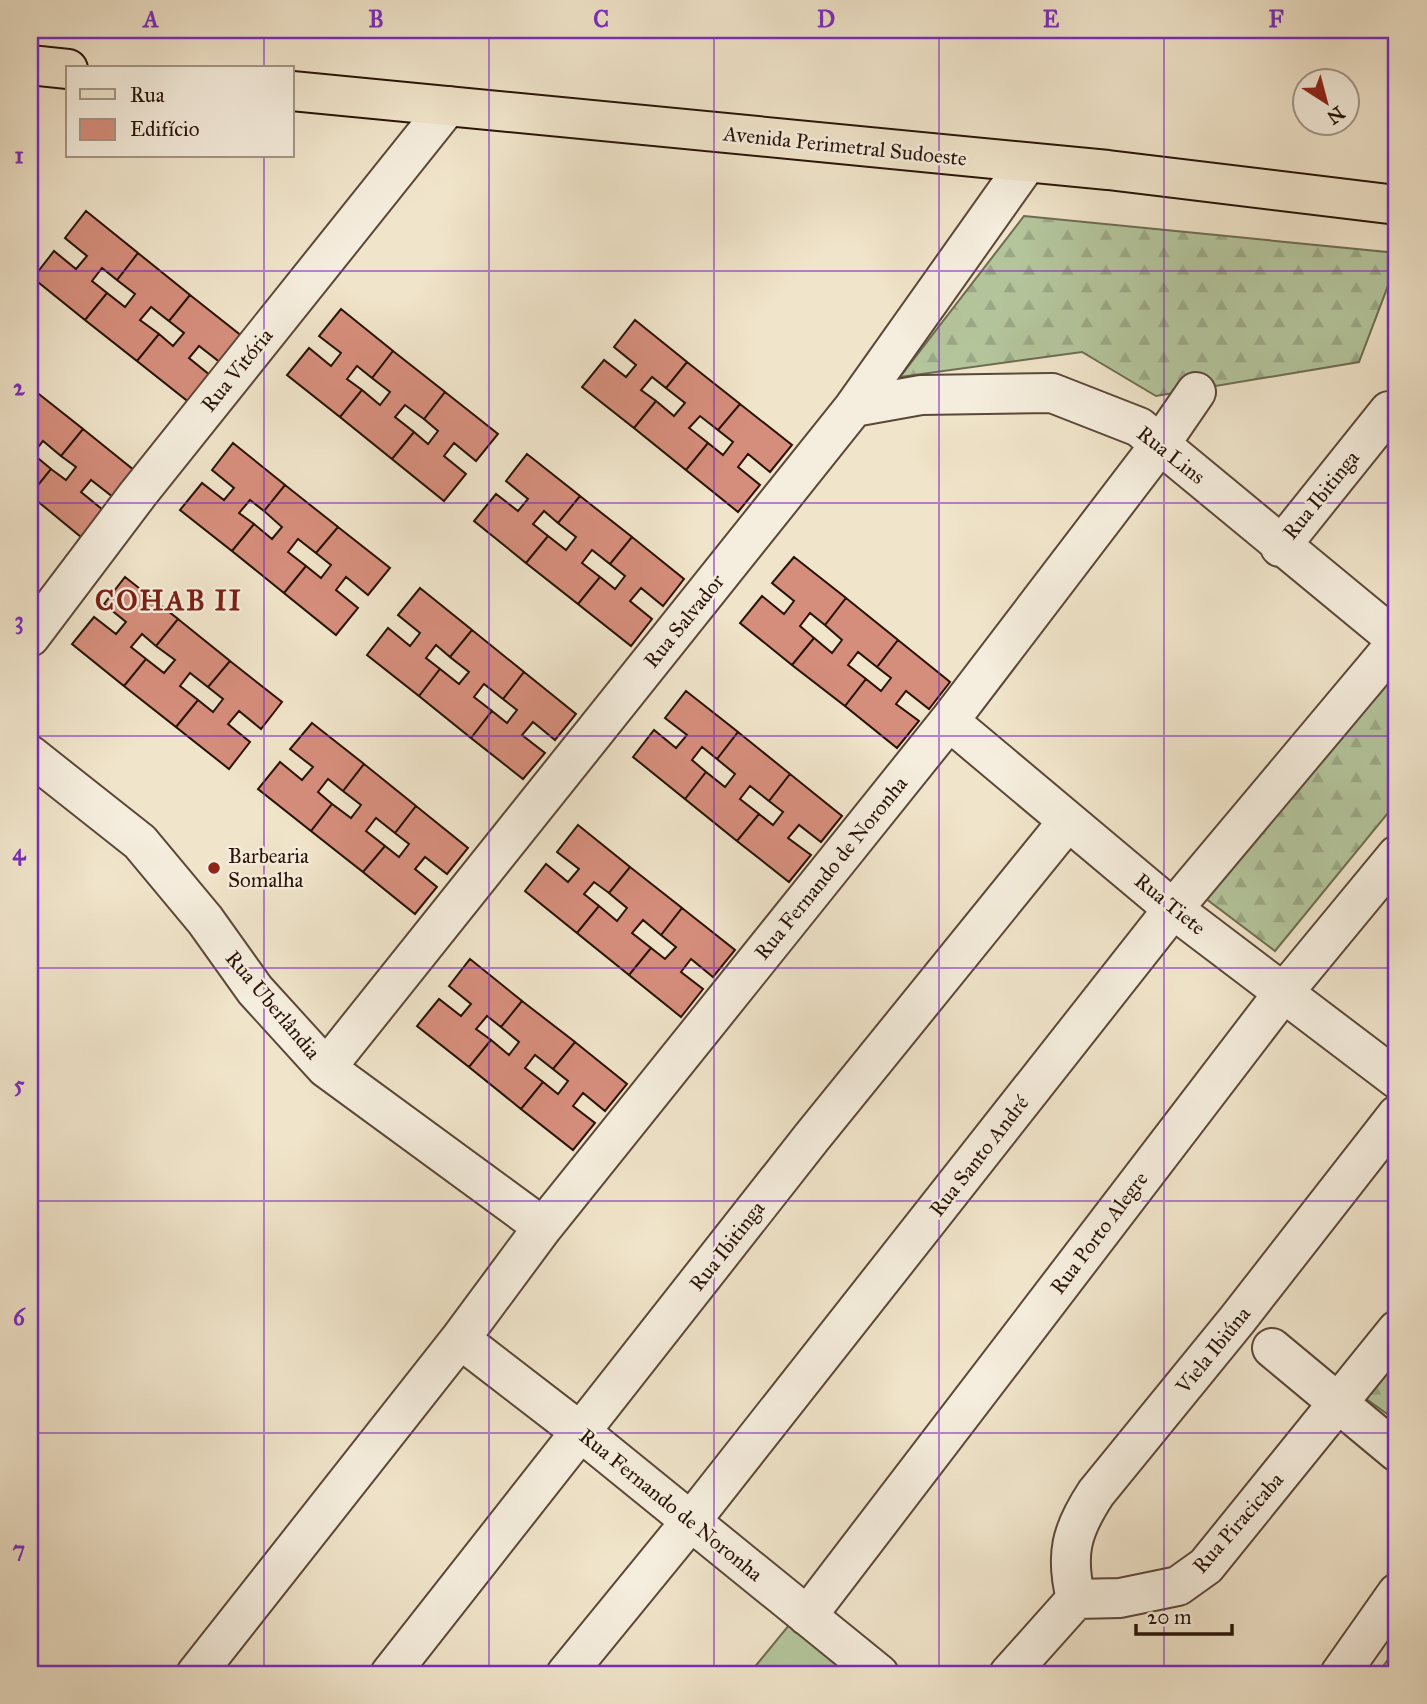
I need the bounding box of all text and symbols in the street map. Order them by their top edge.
text: A [141,5,159,33]
text: B [368,5,384,33]
text: C [593,5,609,33]
text: D [817,5,835,33]
text: E [1043,5,1060,33]
text: F [1268,5,1284,33]
legend [66,66,294,158]
north arrow [1290,66,1360,136]
text: Rua [130,82,165,108]
text: N [1322,101,1349,129]
text: Edifício [130,116,200,142]
street label: Avenida Perimetral Sudoeste [721,120,968,172]
text: 1 [14,141,24,169]
street label: Rua Vitória [195,323,279,417]
text: 2 [13,373,25,401]
street label: Rua Lins [1132,420,1210,490]
street label: Rua Ibitinga [1277,445,1365,545]
street label: Rua Salvador [638,569,730,673]
district label: COHAB II [95,583,243,618]
text: 3 [14,606,24,635]
street label: Rua Fernando de Noronha [749,771,913,965]
text: 4 [13,838,27,866]
place label: Barbearia Somalha [228,843,309,893]
marker: Barbearia Somalha [206,860,222,876]
street label: Rua Tiete [1129,867,1211,941]
street label: Rua Uberlândia [220,945,326,1065]
text: 5 [14,1070,25,1098]
street label: Rua Santo André [924,1090,1035,1222]
street label: Rua Porto Alegre [1044,1166,1154,1299]
street label: Rua Ibitinga [684,1196,770,1296]
street label: Viela Ibiúna [1169,1301,1256,1399]
text: 6 [13,1303,26,1331]
street label: Rua Fernando de Noronha [574,1423,768,1587]
street label: Rua Piracicaba [1187,1467,1289,1579]
text: 7 [13,1535,25,1563]
scale bar [1136,1592,1233,1636]
text: 20 m [1147,1604,1192,1630]

